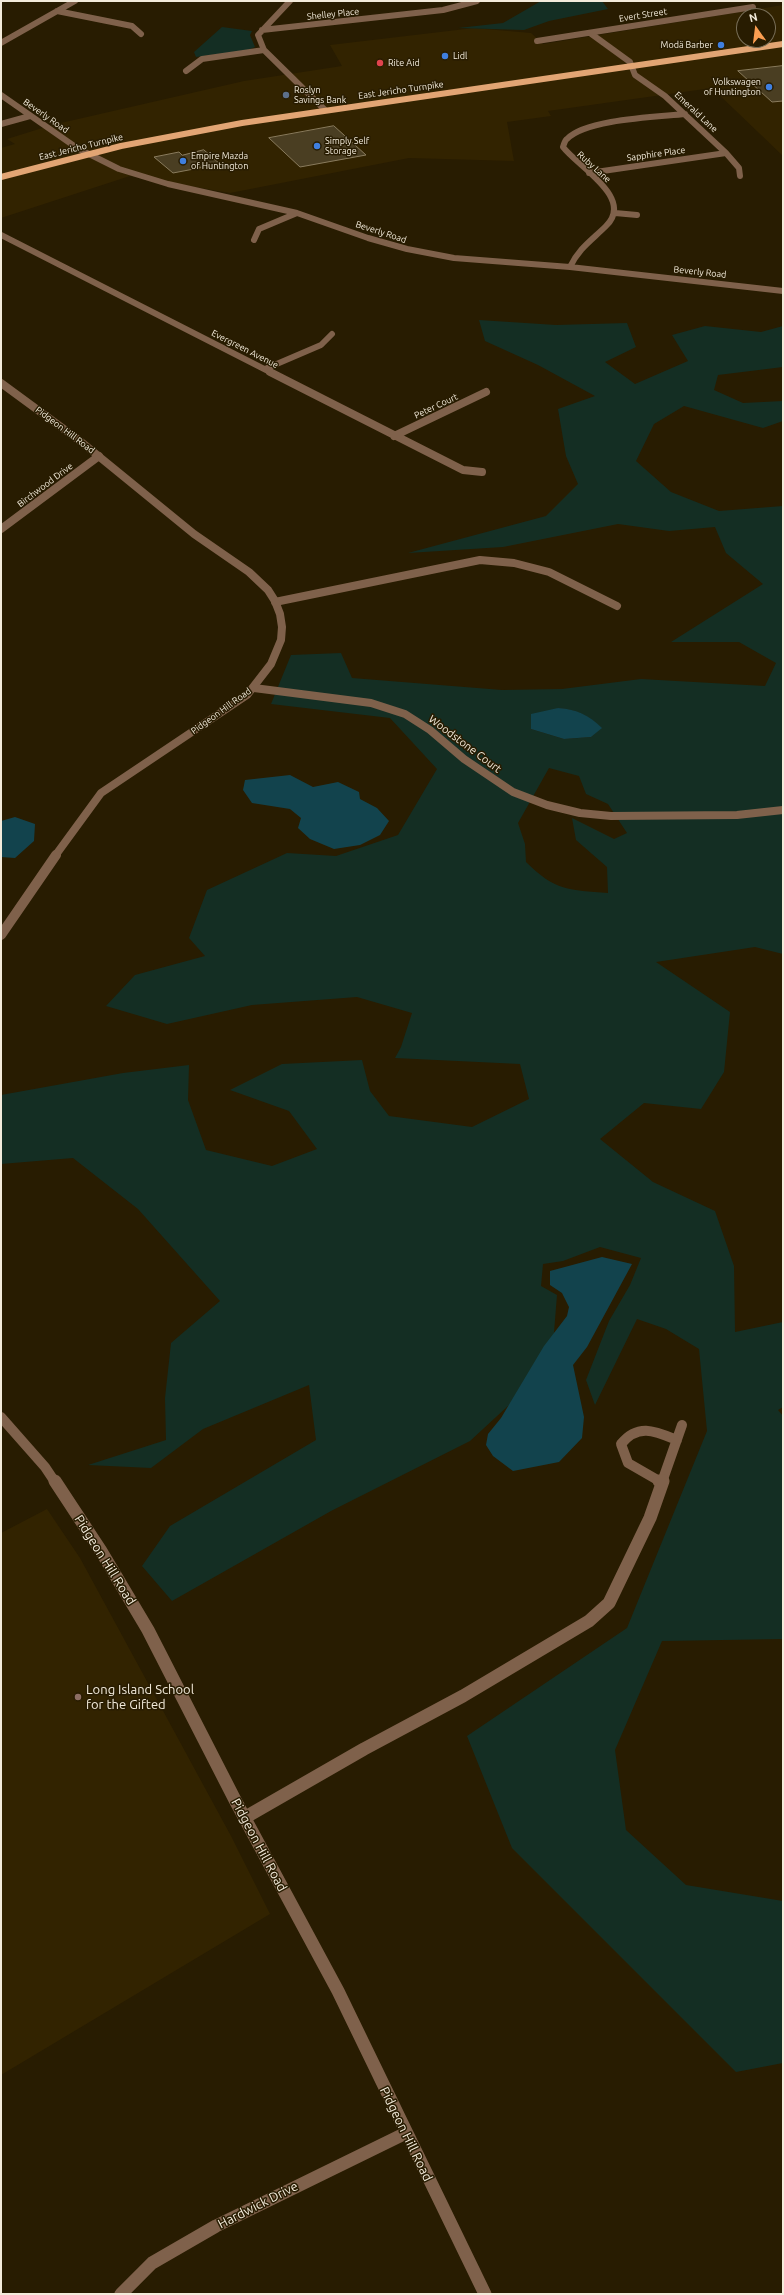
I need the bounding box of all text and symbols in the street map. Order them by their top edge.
street label: Shelley Place [306,6,360,22]
street label: Evert Street [618,6,668,24]
north arrow [736,8,776,48]
text: N [748,11,759,24]
place label: Modä Barber [661,40,713,50]
marker: Modä Barber [716,40,726,50]
marker: Lidl [440,51,450,61]
place label: Lidl [453,51,467,61]
marker: Rite Aid [375,58,385,68]
place label: Rite Aid [388,58,420,68]
place label: Volkswagen of Huntington [704,77,761,98]
street label: East Jericho Turnpike [358,79,444,101]
marker: Volkswagen of Huntington [764,82,774,92]
place label: Roslyn Savings Bank [294,85,346,106]
street label: Emerald Lane [672,89,720,135]
marker: Roslyn Savings Bank [281,90,291,100]
street label: Beverly Road [21,96,71,136]
street label: East Jericho Turnpike [38,131,124,163]
place label: Simply Self Storage [325,136,369,157]
marker: Simply Self Storage [312,141,322,151]
street label: Sapphire Place [626,145,686,163]
street label: Ruby Lane [575,149,613,185]
place label: Empire Mazda of Huntington [191,151,248,172]
marker: Empire Mazda of Huntington [178,156,188,166]
street label: Beverly Road [354,219,408,245]
street label: Beverly Road [673,264,727,280]
street label: Evergreen Avenue [210,327,280,371]
street label: Peter Court [412,391,460,421]
street label: Pidgeon Hill Road [33,404,97,456]
street label: Birchwood Drive [15,461,75,509]
street label: Pidgeon Hill Road [189,686,253,736]
street label: Woodstone Court [426,712,504,776]
street label: Pidgeon Hill Road [71,1512,139,1608]
place label: Long Island School for the Gifted [86,1682,194,1713]
marker: Long Island School for the Gifted [73,1692,83,1702]
street label: Pidgeon Hill Road [228,1796,290,1894]
street label: Pidgeon Hill Road [376,2084,436,2184]
street label: Hardwick Drive [215,2178,301,2232]

